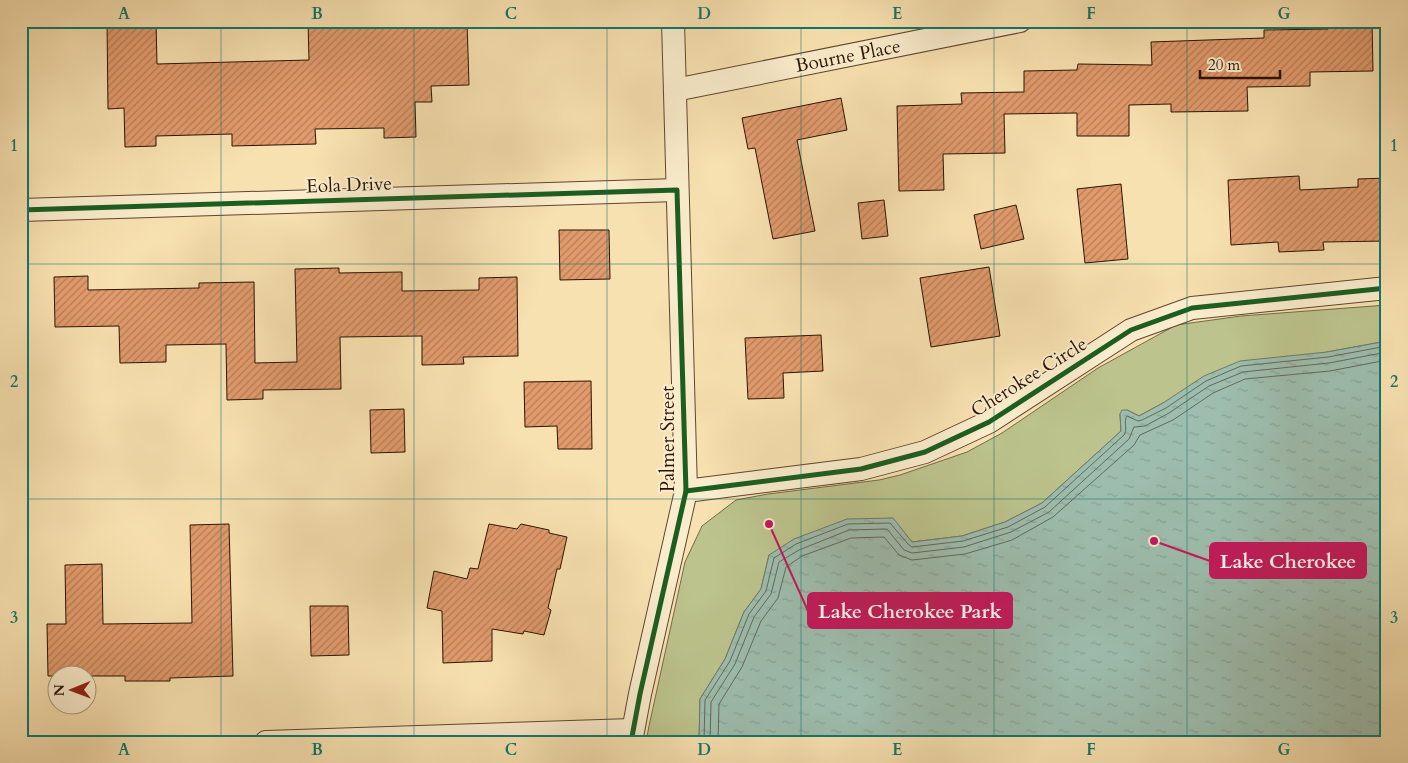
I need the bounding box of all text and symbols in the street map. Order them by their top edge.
text: A [118,3,130,25]
text: B [311,3,323,25]
text: C [505,3,517,25]
text: D [697,3,711,25]
text: E [892,3,902,25]
text: F [1086,3,1096,25]
text: G [1277,3,1291,25]
street label: Bourne Place [793,33,903,79]
scale bar [1200,48,1280,80]
text: 20 m [1208,55,1240,75]
text: 1 [10,135,18,157]
text: 1 [1390,135,1398,157]
street label: Eola Drive [306,171,392,199]
street label: Cherokee Circle [966,331,1092,423]
text: 2 [10,371,18,393]
text: 2 [1390,371,1398,393]
street label: Palmer Street [655,386,681,492]
callout: Lake Cherokee [1210,543,1366,578]
text: Lake Cherokee [1220,548,1356,575]
callout: Lake Cherokee Park [808,593,1012,628]
text: Lake Cherokee Park [818,598,1003,625]
text: 3 [10,607,18,629]
text: 3 [1390,607,1398,629]
north arrow [48,666,98,716]
text: N [50,684,69,696]
text: A [118,739,130,761]
text: B [311,739,323,761]
text: C [505,739,517,761]
text: D [697,739,711,761]
text: E [892,739,902,761]
text: F [1086,739,1096,761]
text: G [1277,739,1291,761]

